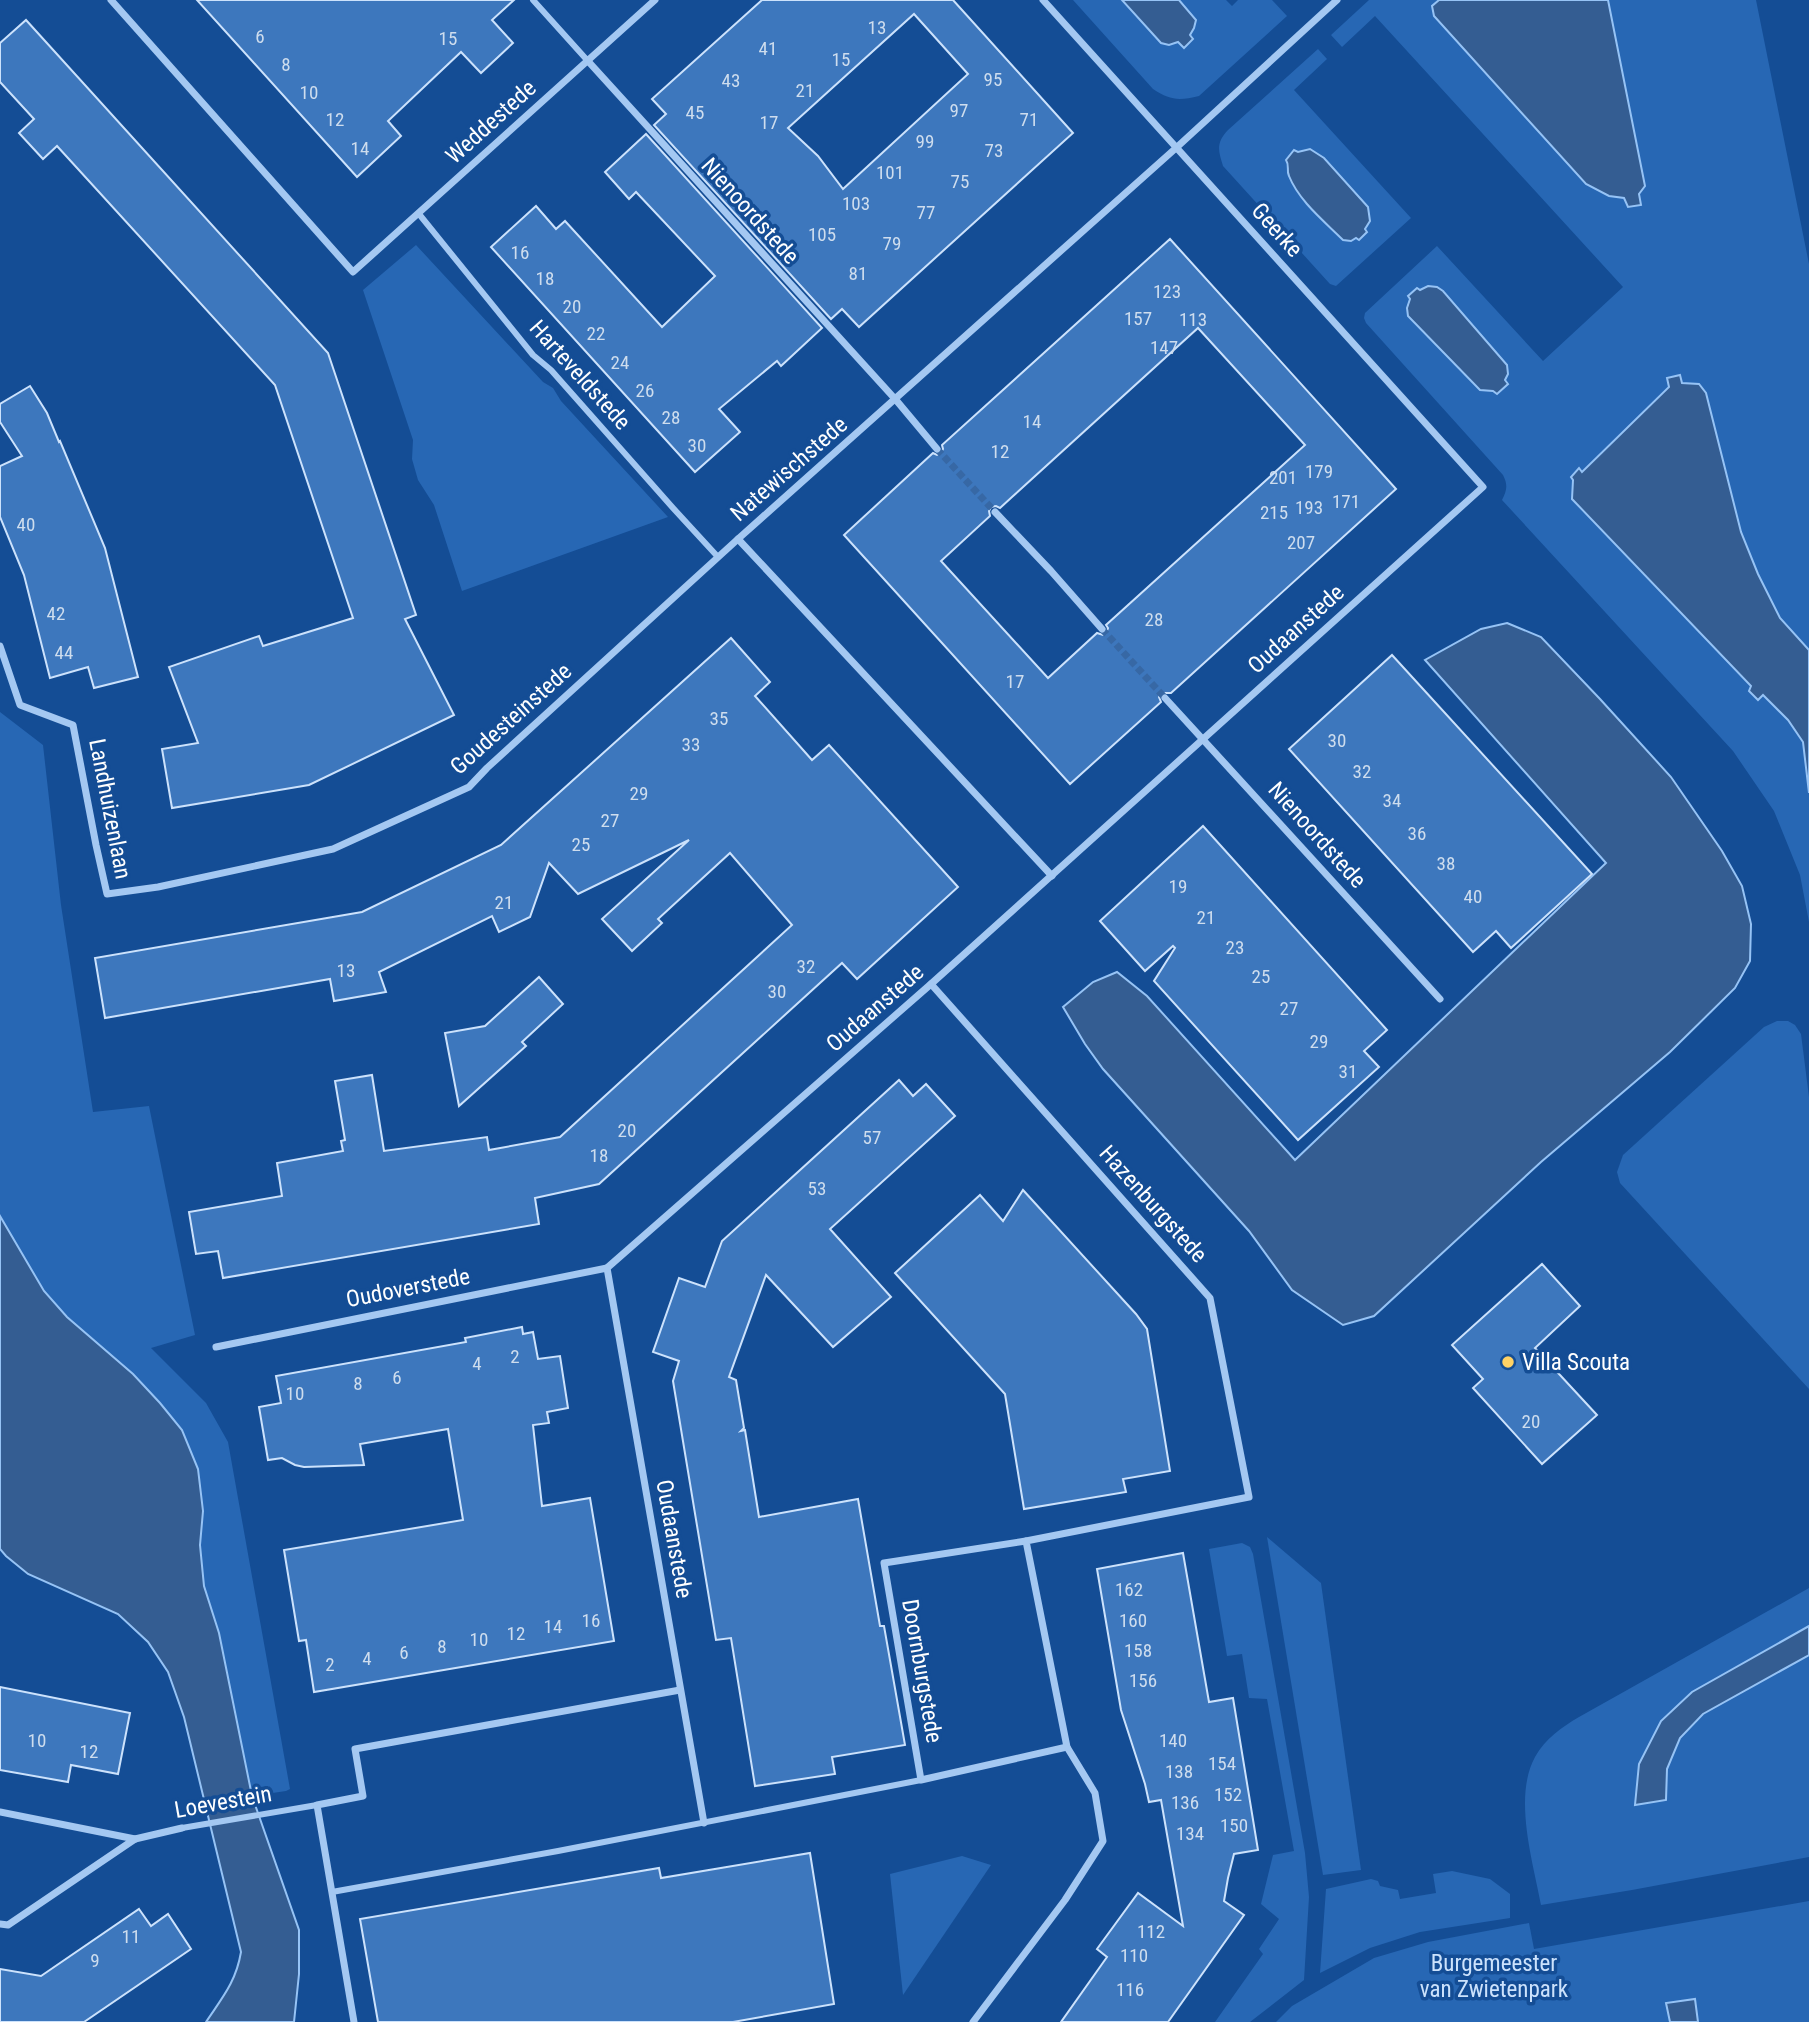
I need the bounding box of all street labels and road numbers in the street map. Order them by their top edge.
street label: Weddestede [440,75,542,169]
street label: Nienoordstede [695,153,805,269]
street label: Geerke [1246,198,1308,262]
street label: Harteveldstede [524,315,636,435]
street label: Natewischstede [725,411,853,527]
street label: Oudaanstede [1242,579,1350,679]
street label: Goudesteinstede [445,658,577,780]
street label: Landhuizenlaan [83,737,137,881]
street label: Nienoordstede [1262,777,1372,893]
street label: Oudaanstede [821,959,929,1057]
street label: Hazenburgstede [1093,1140,1213,1268]
street label: Oudoverstede [344,1263,472,1313]
street label: Oudaanstede [650,1478,698,1600]
street label: Doornburgstede [896,1597,948,1745]
street label: Loevestein [172,1780,274,1824]

